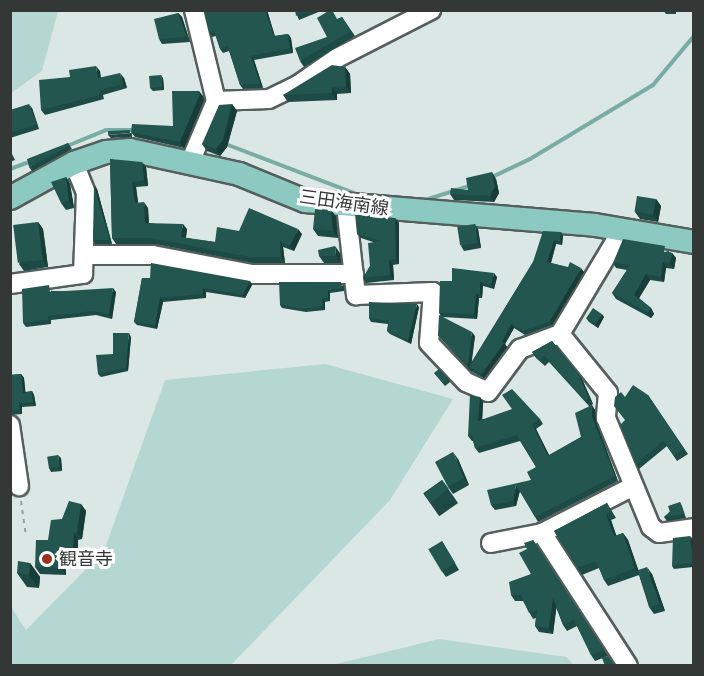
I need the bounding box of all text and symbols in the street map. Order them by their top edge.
street label: 三田海南線 [298,186,390,220]
place label: 観音寺 [59,548,113,570]
marker: 観音寺 [40,552,54,566]

